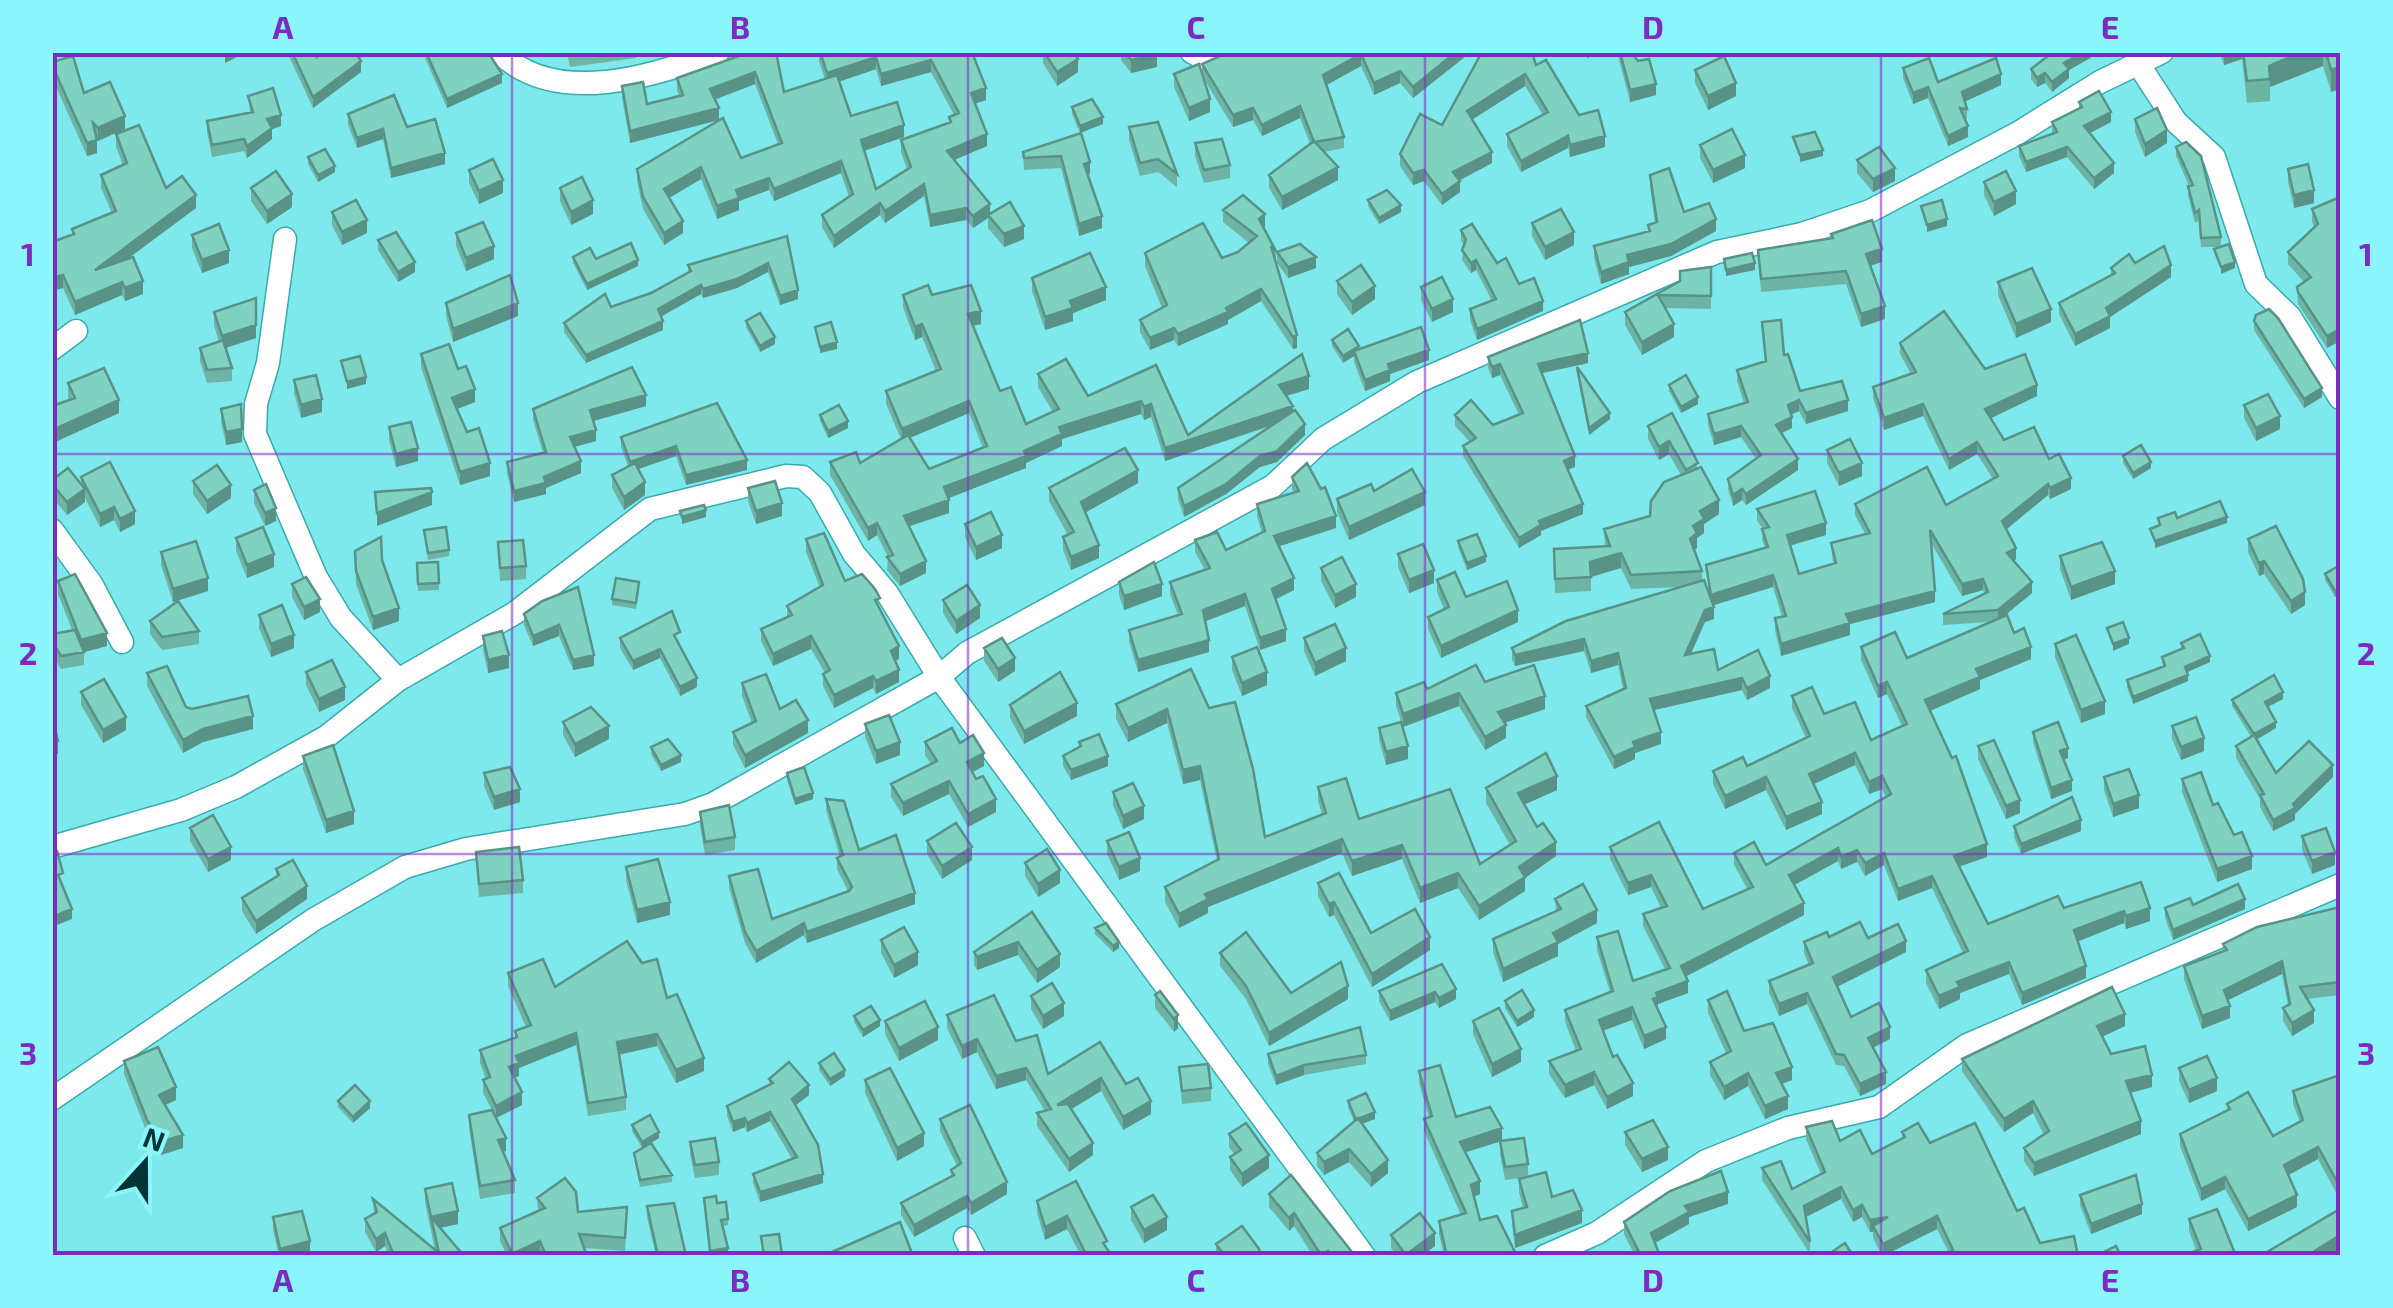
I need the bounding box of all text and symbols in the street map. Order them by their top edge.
text: A [273,7,294,45]
text: B [730,7,750,45]
text: C [1187,7,1205,45]
text: D [1642,7,1664,45]
text: E [2101,7,2119,45]
text: 1 [21,234,35,272]
text: 1 [2359,234,2373,272]
text: 2 [19,633,37,671]
text: 2 [2357,633,2375,671]
text: 3 [19,1033,37,1071]
text: 3 [2357,1033,2375,1071]
north arrow [95,1113,195,1213]
text: N [139,1119,170,1158]
text: A [273,1260,294,1298]
text: B [730,1260,750,1298]
text: C [1187,1260,1205,1298]
text: D [1642,1260,1664,1298]
text: E [2101,1260,2119,1298]

